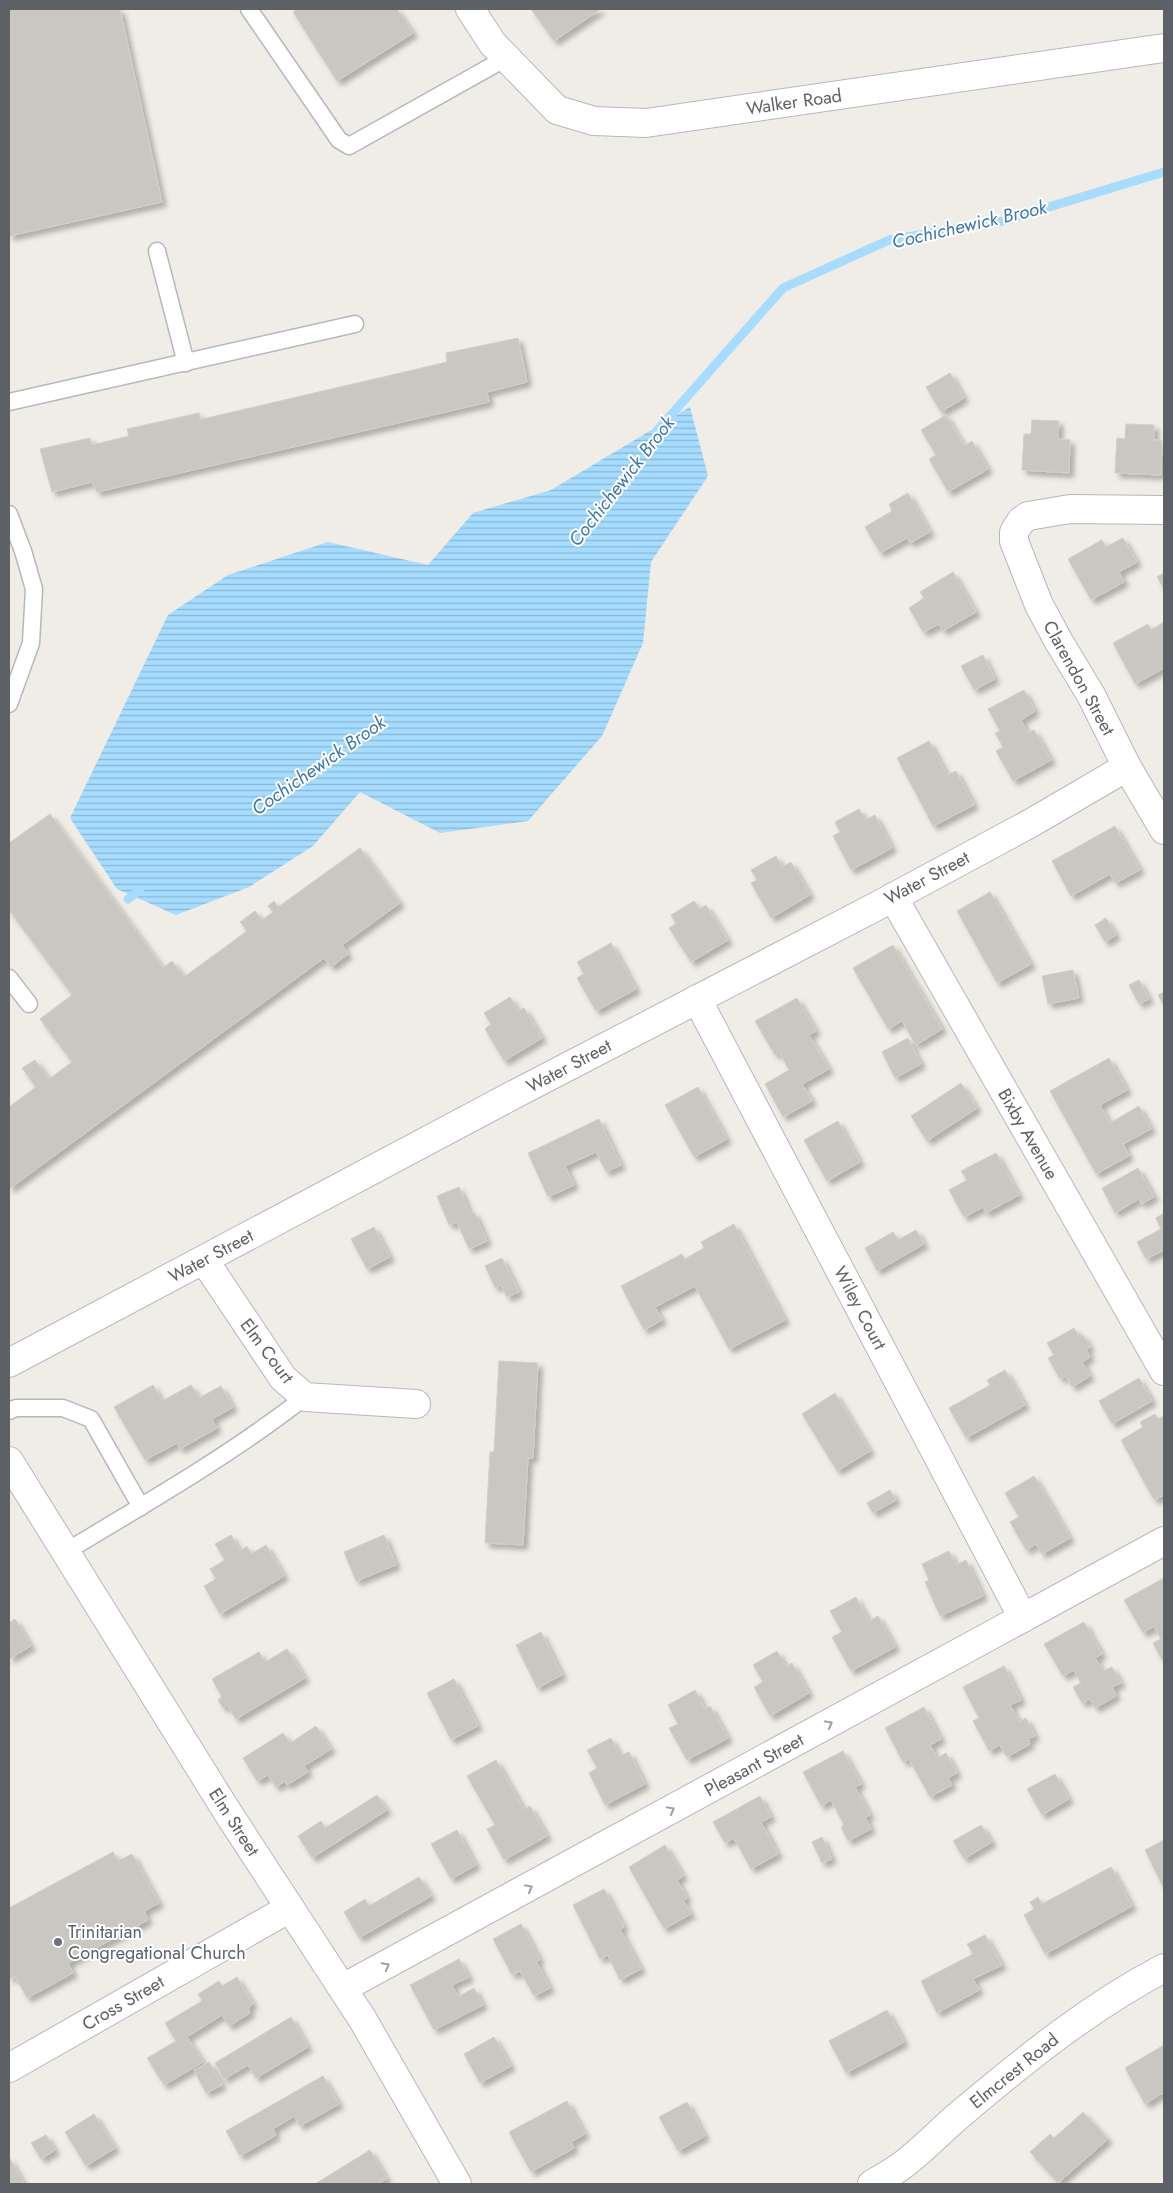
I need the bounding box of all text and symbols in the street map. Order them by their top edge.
street label: Walker Road [745,82,843,122]
water label: Cochichewick Brook [889,193,1050,255]
water label: Cochichewick Brook [562,410,681,552]
street label: Clarendon Street [1037,616,1122,741]
water label: Cochichewick Brook [246,708,392,822]
street label: Water Street [880,844,975,911]
street label: Water Street [522,1032,617,1099]
street label: Bixby Avenue [991,1083,1065,1185]
street label: Water Street [164,1222,259,1289]
street label: Wiley Court [827,1262,893,1355]
street label: Elm Court [234,1313,301,1390]
one-way arrow [824,1720,833,1730]
street label: Pleasant Street [700,1727,809,1803]
street label: Elm Street [202,1783,266,1862]
one-way arrow [666,1806,675,1816]
one-way arrow [523,1885,532,1895]
place label: Trinitarian Congregational Church [68,1919,246,1966]
marker: Trinitarian Congregational Church [52,1936,64,1948]
one-way arrow [381,1962,390,1972]
street label: Cross Street [77,1969,169,2037]
street label: Elmcrest Road [964,2027,1064,2115]

